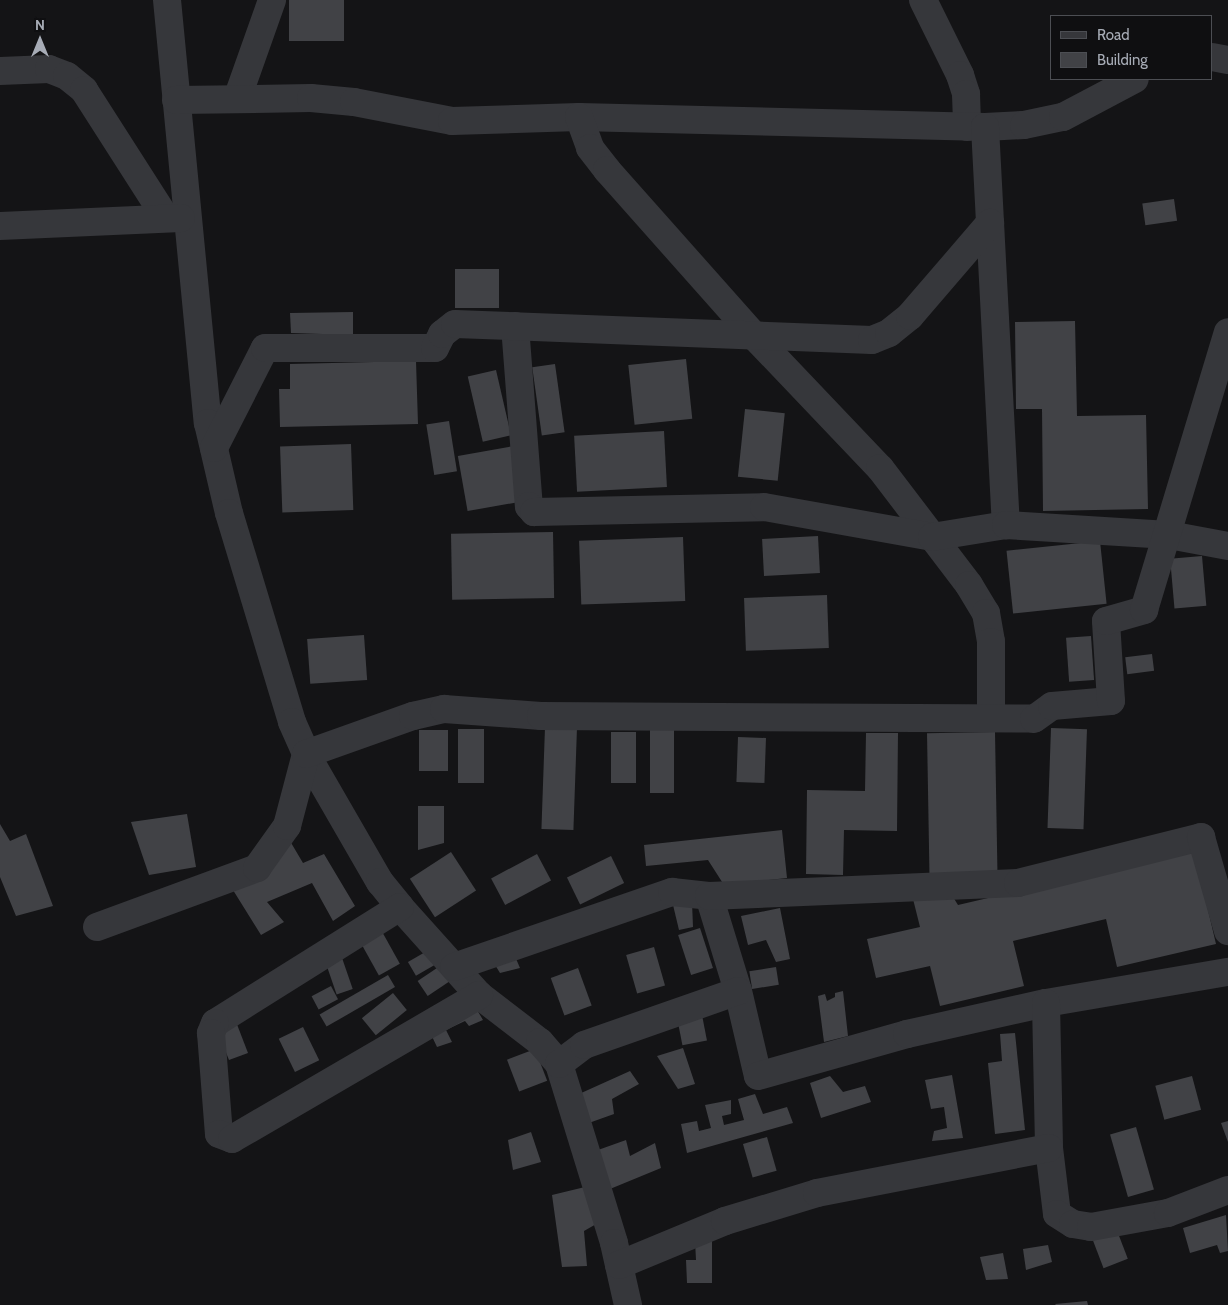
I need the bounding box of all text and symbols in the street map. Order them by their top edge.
north arrow [15,15,65,65]
legend [1050,15,1213,80]
text: N [35,16,45,34]
text: Road [1097,26,1130,44]
text: Building [1097,51,1148,69]

